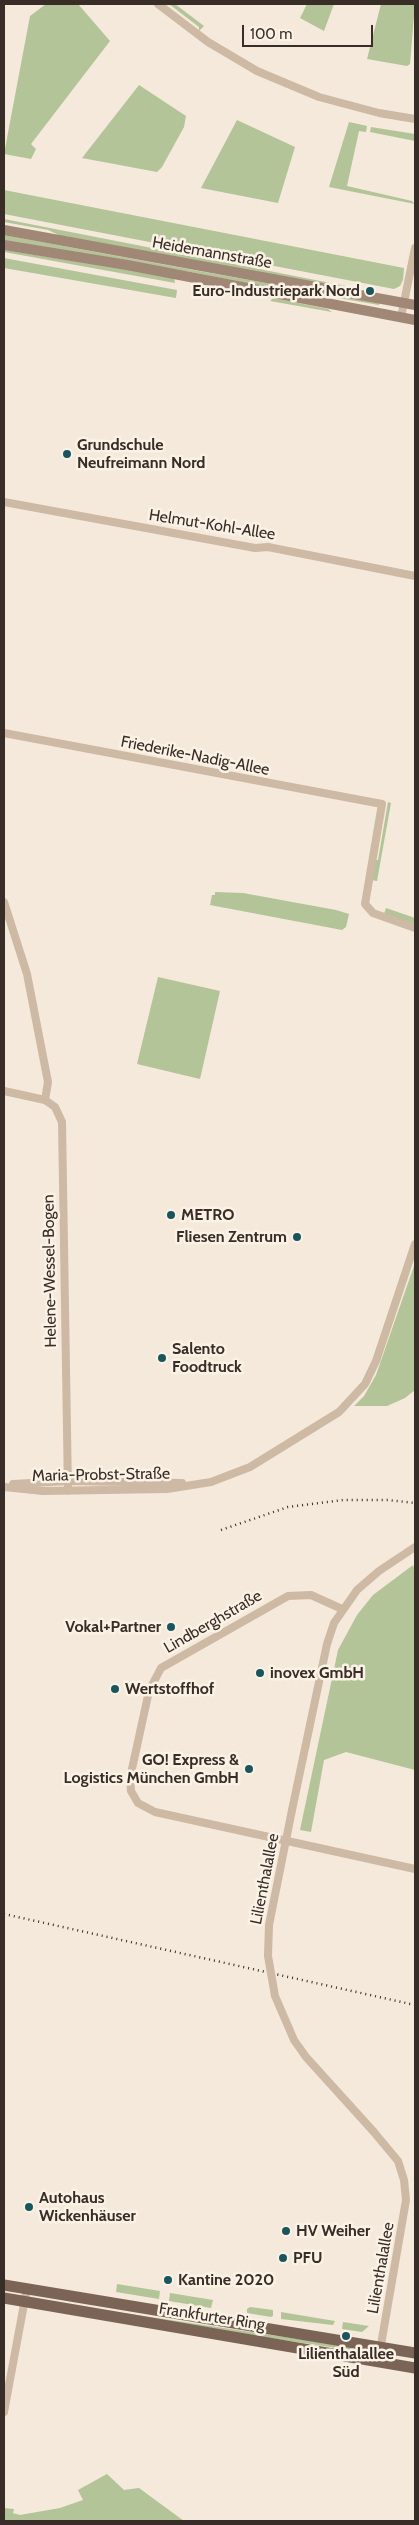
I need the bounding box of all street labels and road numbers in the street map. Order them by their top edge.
street label: Heidemannstraße [151,233,273,273]
street label: Helmut-Kohl-Allee [147,506,277,544]
street label: Friederike-Nadig-Allee [119,732,271,780]
street label: Helene-Wessel-Bogen [39,1194,61,1348]
street label: Maria-Probst-Straße [32,1464,170,1486]
street label: Lindberghstraße [161,1586,265,1658]
street label: Lilienthalallee [247,1832,283,1926]
street label: Lilienthalallee [364,2221,398,2315]
street label: Frankfurter Ring [158,2299,266,2335]

